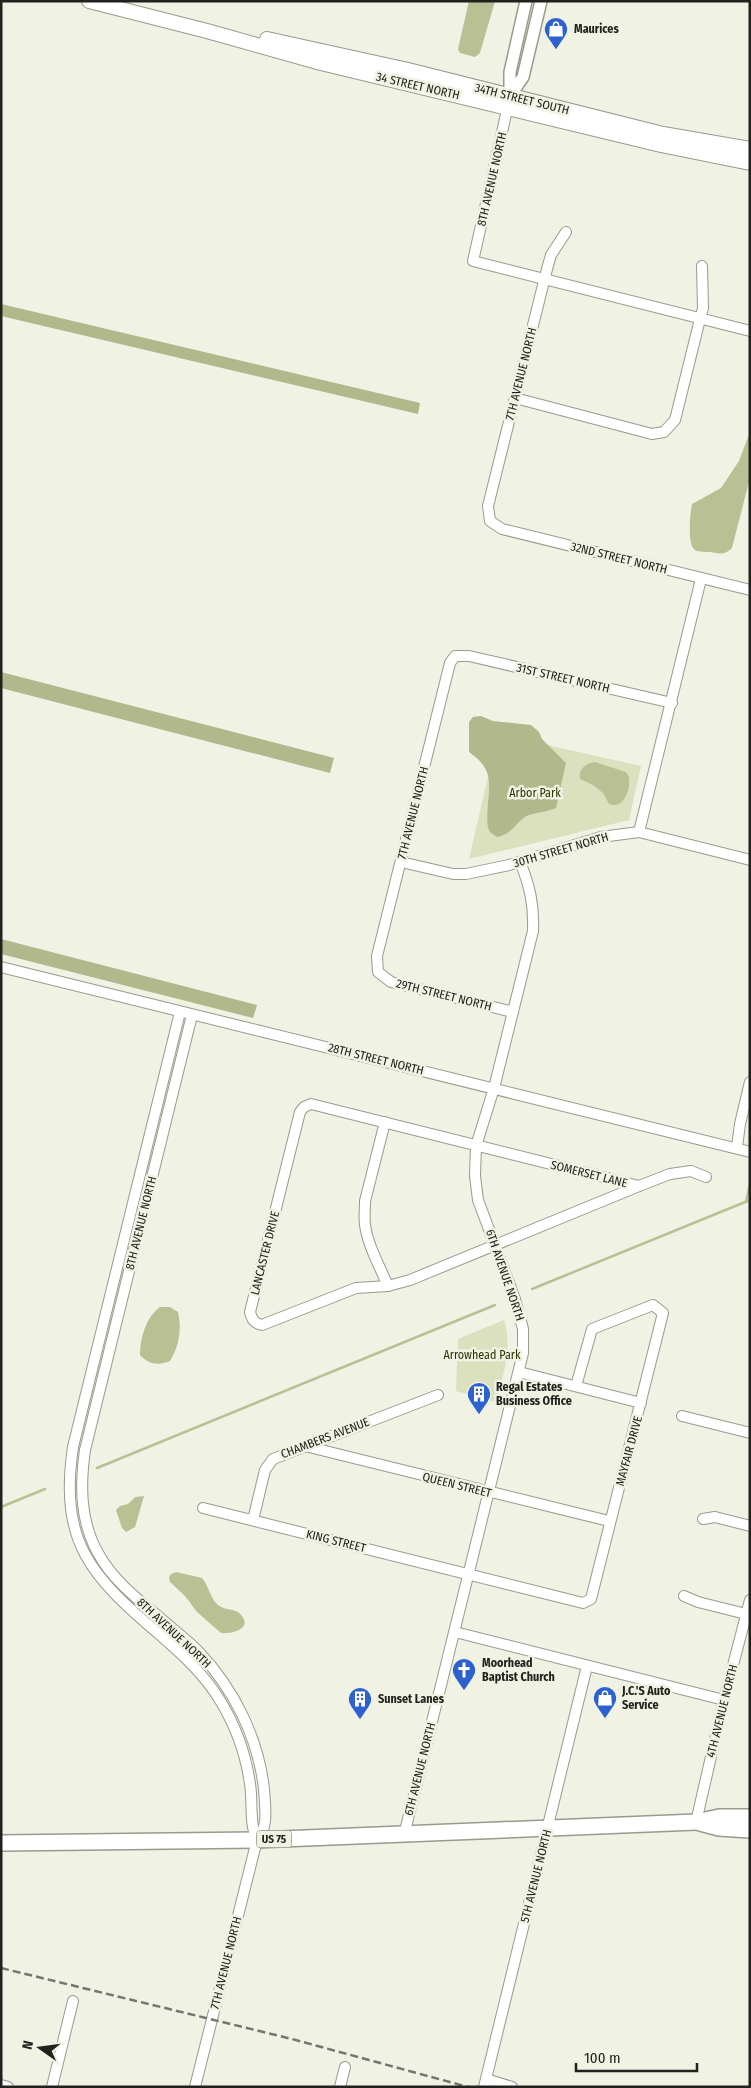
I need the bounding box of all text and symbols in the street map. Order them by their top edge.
shop icon: Maurices [543,16,569,50]
place label: Maurices [574,22,619,36]
street label: 34 STREET NORTH [375,70,461,102]
street label: 34TH STREET SOUTH [473,80,571,118]
street label: 8TH AVENUE NORTH [474,131,510,227]
street label: 7TH AVENUE NORTH [503,326,539,422]
street label: 32ND STREET NORTH [569,539,669,577]
street label: 31ST STREET NORTH [515,660,611,696]
street label: 7TH AVENUE NORTH [395,765,431,861]
park label: Arbor Park [509,786,561,800]
street label: 30TH STREET NORTH [512,830,610,870]
street label: 29TH STREET NORTH [395,976,493,1014]
street label: 28TH STREET NORTH [327,1040,425,1078]
street label: SOMERSET LANE [549,1158,629,1190]
street label: 8TH AVENUE NORTH [123,1175,159,1271]
street label: LANCASTER DRIVE [248,1209,282,1296]
street label: 6TH AVENUE NORTH [483,1228,527,1322]
park label: Arrowhead Park [443,1348,521,1362]
place label: Regal Estates Business Office [496,1380,572,1408]
building icon: Regal Estates Business Office [466,1381,492,1415]
street label: MAYFAIR DRIVE [613,1414,645,1488]
street label: CHAMBERS AVENUE [279,1415,371,1461]
street label: QUEEN STREET [421,1470,493,1500]
street label: KING STREET [305,1527,368,1555]
street label: 8TH AVENUE NORTH [134,1595,214,1671]
place label: Moorhead Baptist Church [482,1656,555,1684]
church icon: Moorhead Baptist Church [451,1657,477,1691]
street label: 4TH AVENUE NORTH [704,1663,740,1759]
place label: J.C.'S Auto Service [621,1684,671,1712]
shop icon: J.C.'S Auto Service [592,1685,618,1719]
building icon: Sunset Lanes [347,1686,373,1720]
place label: Sunset Lanes [378,1692,445,1706]
street label: 6TH AVENUE NORTH [402,1721,438,1817]
street label: 5TH AVENUE NORTH [518,1828,554,1924]
road number: US 75 [256,1830,292,1848]
street label: 7TH AVENUE NORTH [208,1915,244,2011]
north arrow [15,2023,65,2073]
text: N [19,2039,37,2051]
scale bar [576,2040,697,2072]
text: 100 m [584,2049,621,2067]

